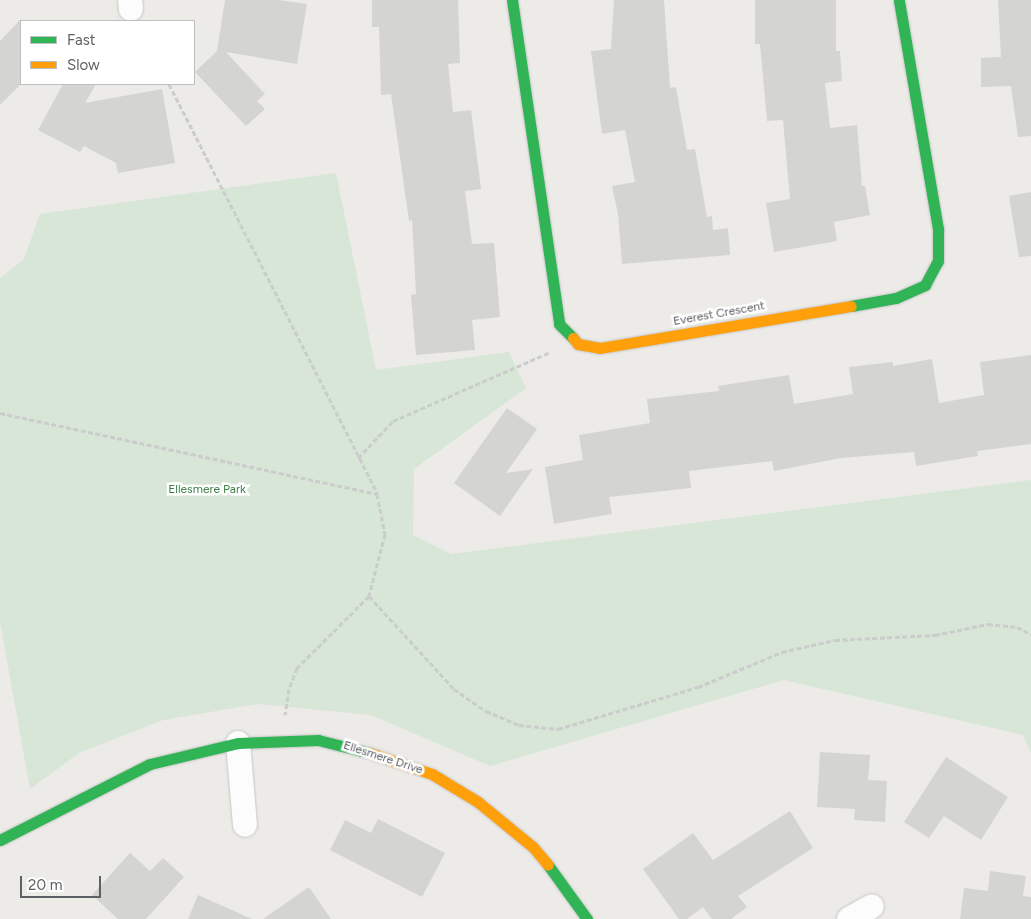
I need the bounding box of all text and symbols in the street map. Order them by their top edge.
legend [20,20,195,85]
text: Fast [67,31,95,49]
text: Slow [67,56,100,74]
street label: Everest Crescent [672,299,766,329]
park label: Ellesmere Park [168,483,246,497]
street label: Ellesmere Drive [341,738,425,778]
scale bar [22,866,104,898]
text: 20 m [28,876,62,894]

